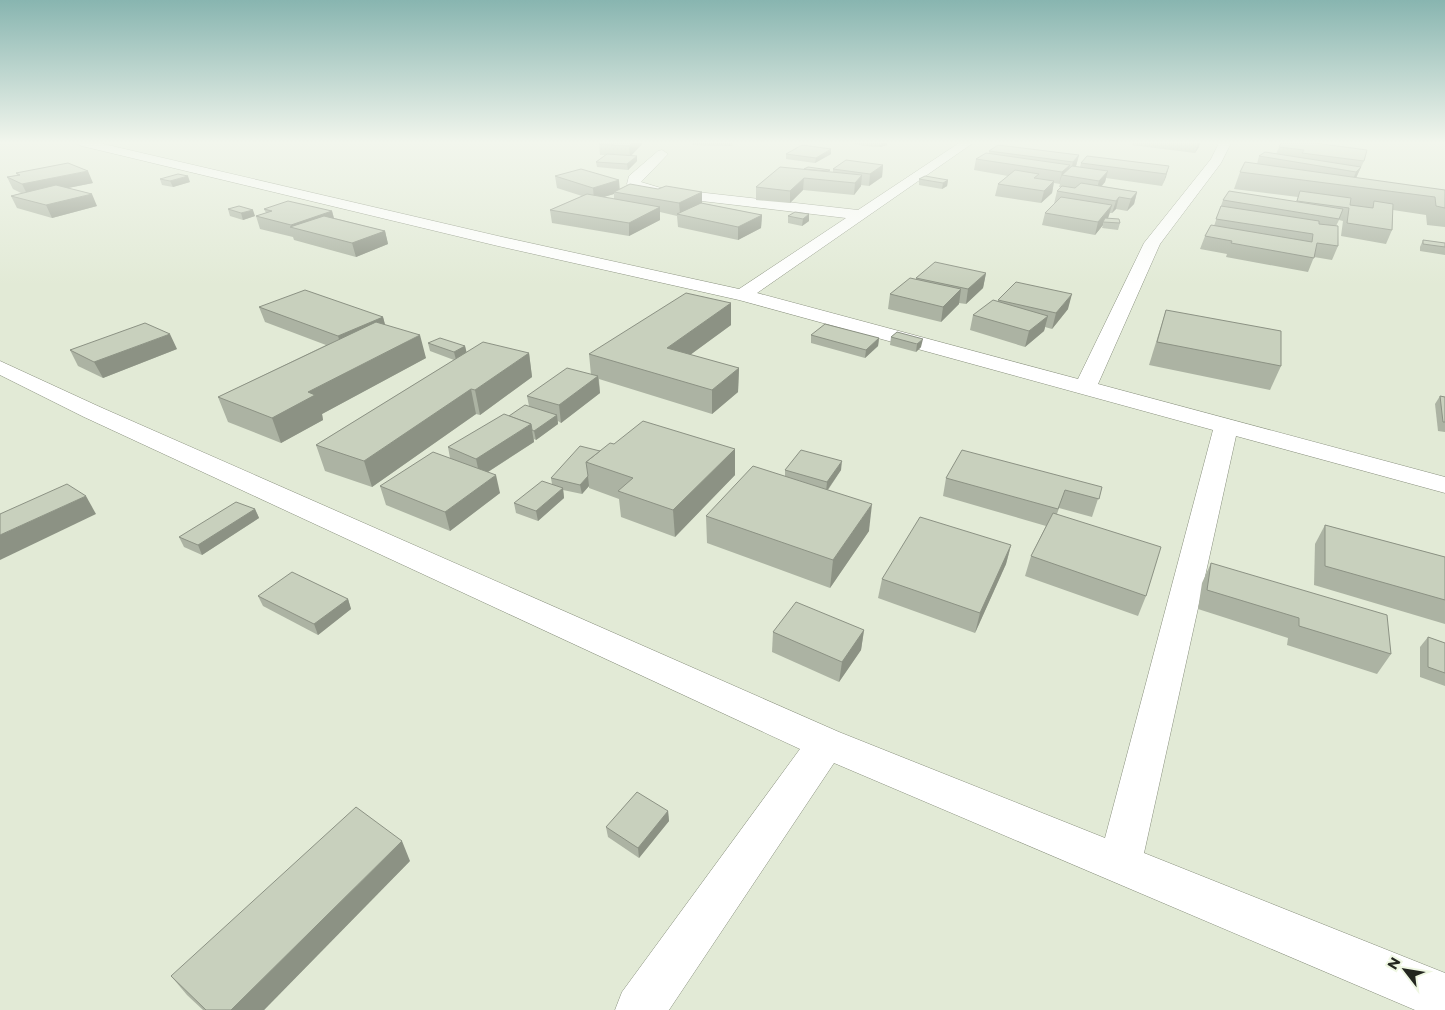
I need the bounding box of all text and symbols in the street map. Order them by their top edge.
north arrow [1380,945,1430,995]
text: N [1383,954,1404,973]

